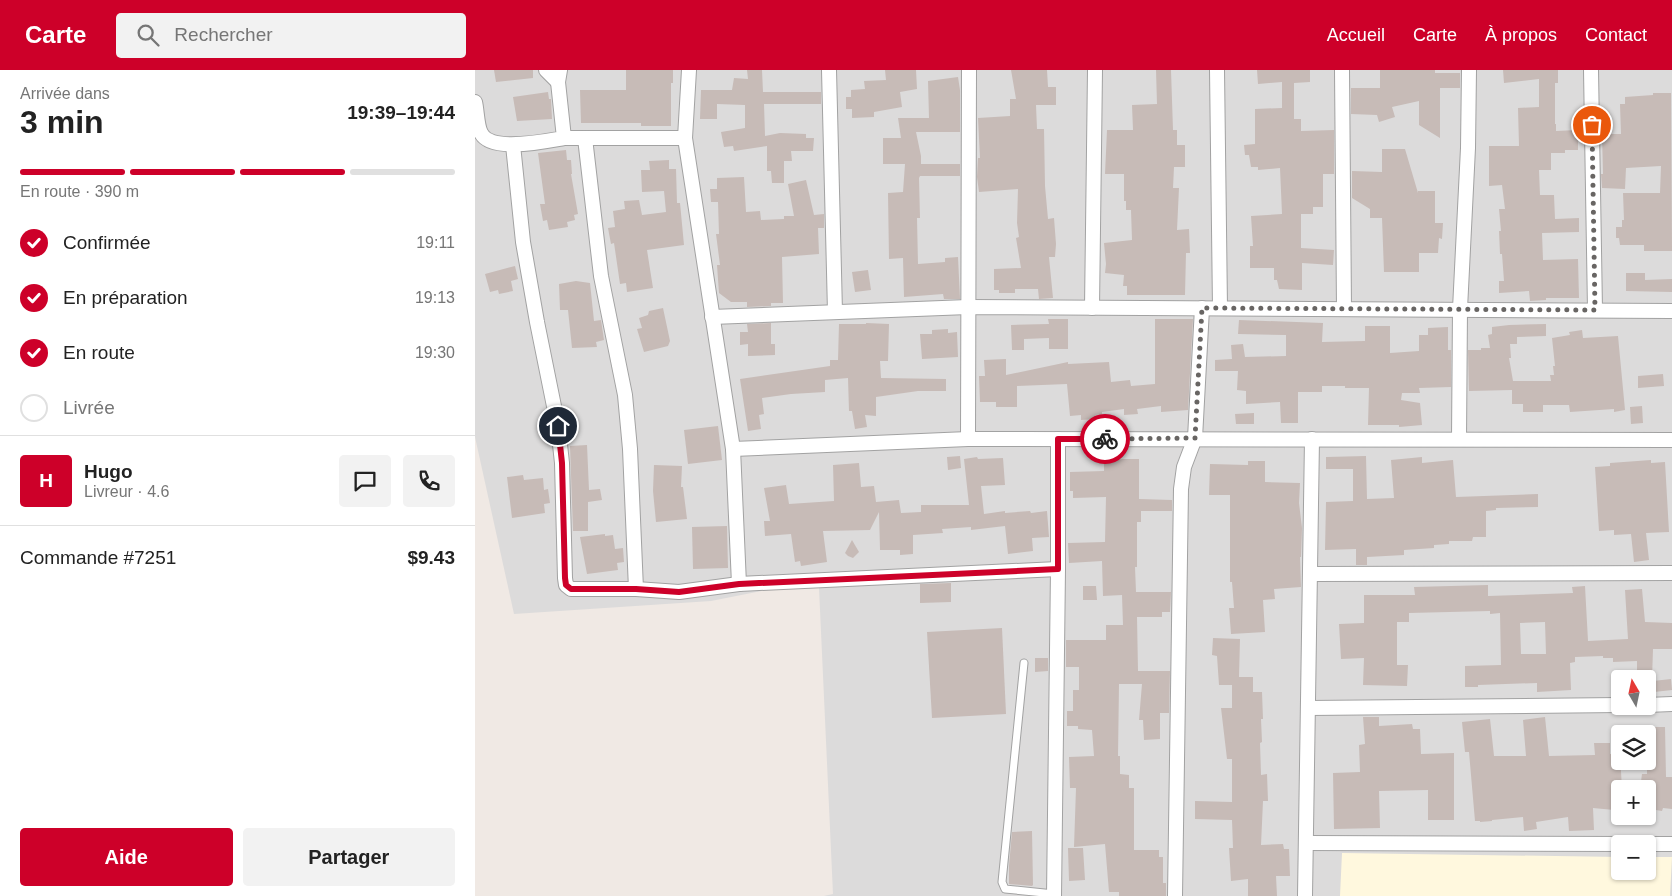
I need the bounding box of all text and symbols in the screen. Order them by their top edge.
search box [116,13,466,58]
text: Carte [25,21,86,48]
icon: search [134,21,162,49]
text: Rechercher [174,24,273,45]
text: Accueil [1327,25,1385,45]
text: Carte [1413,25,1457,45]
text: À propos [1485,25,1557,45]
text: Contact [1585,25,1647,45]
text: Arrivée dans [20,85,110,102]
text: 19:39–19:44 [347,102,455,123]
text: 3 min [20,104,104,140]
pin [1571,104,1613,146]
icon: bag [1578,111,1606,139]
text: En route · 390 m [20,183,139,200]
icon: check [20,229,48,257]
text: Confirmée [63,232,151,253]
text: 19:11 [416,234,455,251]
icon: check [20,284,48,312]
text: En préparation [63,287,188,308]
text: 19:13 [415,289,455,306]
icon: check [20,339,48,367]
text: En route [63,342,135,363]
text: 19:30 [415,344,455,361]
text: Livrée [63,397,115,418]
pin [537,405,579,447]
icon: home [544,412,572,440]
courier [1080,414,1130,464]
icon: bike [1091,425,1119,453]
button: chat [339,455,391,507]
button: phone [403,455,455,507]
text: Hugo [84,461,133,482]
text: H [39,470,53,491]
text: Livreur · 4.6 [84,483,169,500]
text: Commande #7251 [20,547,176,568]
text: $9.43 [407,547,455,568]
north arrow [1611,670,1656,715]
map controls [1611,670,1656,880]
button: layers [1611,725,1656,770]
button: + [1611,780,1656,825]
button: Aide [20,828,233,886]
button: Partager [243,828,455,886]
button: − [1611,835,1656,880]

